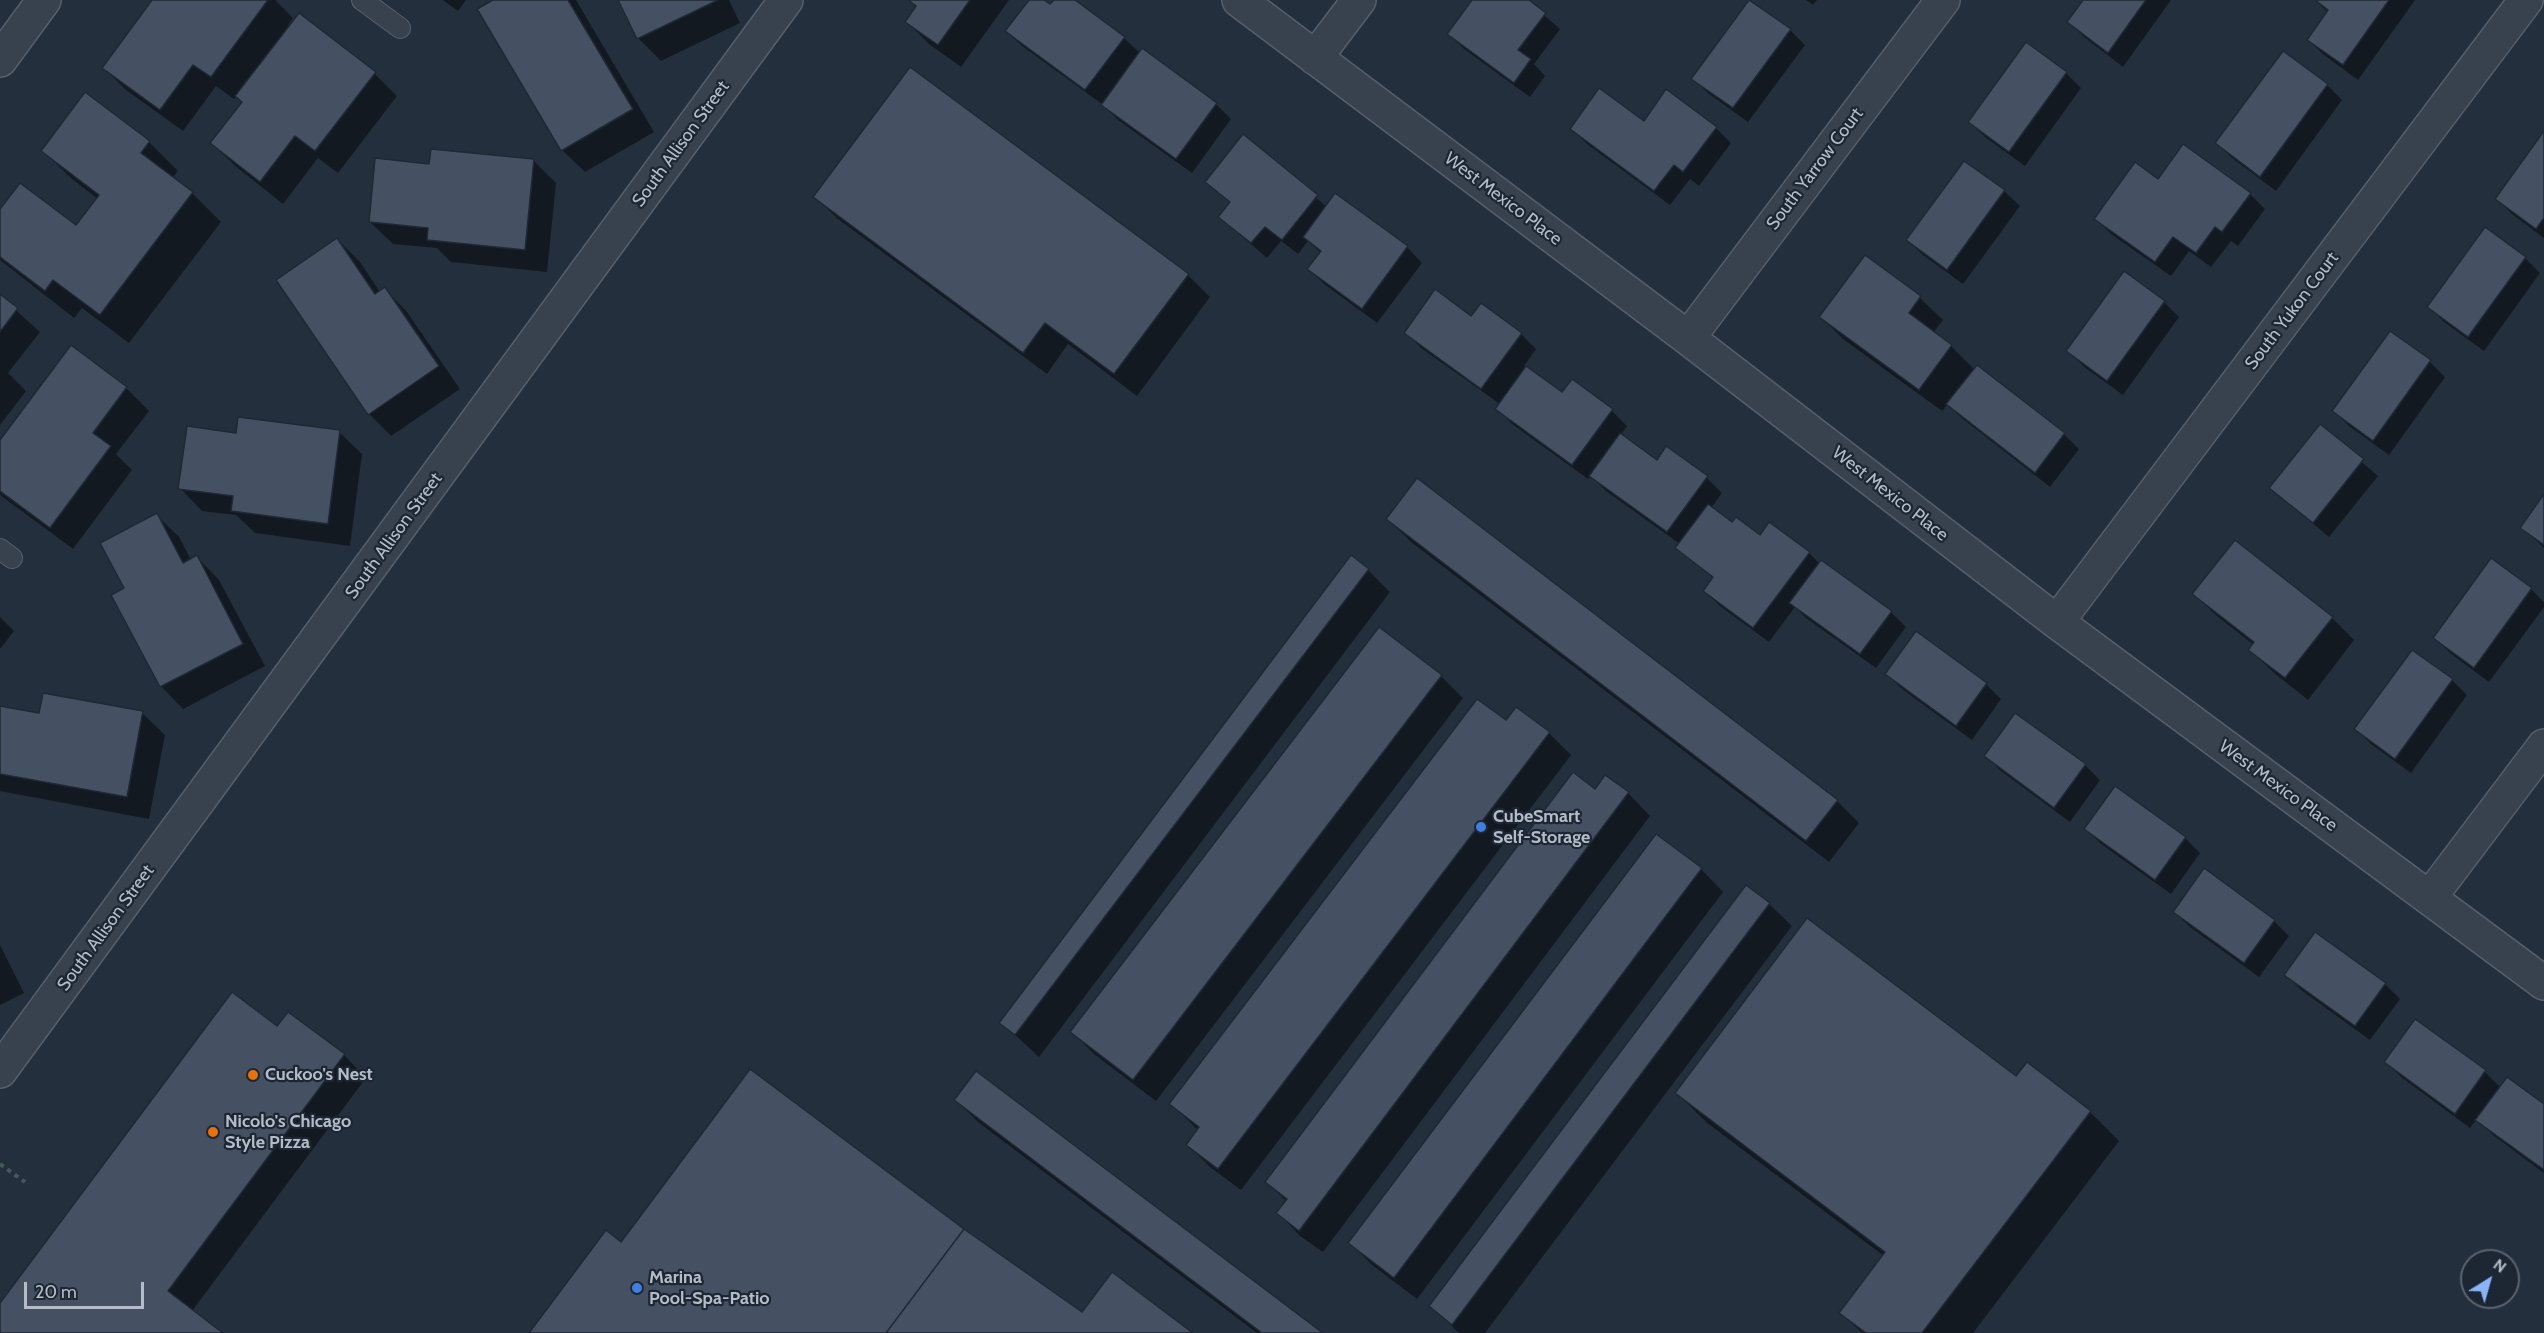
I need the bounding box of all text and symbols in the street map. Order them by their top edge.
street label: South Allison Street [628,77,734,211]
street label: South Yarrow Court [1762,104,1868,234]
street label: West Mexico Place [1440,148,1566,250]
street label: South Yukon Court [2241,248,2343,374]
street label: West Mexico Place [1828,442,1952,546]
street label: South Allison Street [341,469,447,603]
street label: West Mexico Place [2214,736,2342,836]
place label: CubeSmart Self-Storage [1493,806,1590,848]
marker: CubeSmart Self-Storage [1474,820,1488,834]
street label: South Allison Street [53,861,159,995]
place label: Cuckoo's Nest [265,1064,373,1086]
marker: Cuckoo's Nest [246,1068,260,1082]
place label: Nicolo's Chicago Style Pizza [225,1111,351,1154]
marker: Nicolo's Chicago Style Pizza [206,1125,220,1139]
north arrow [2460,1249,2520,1309]
text: N [2490,1255,2510,1277]
place label: Marina Pool-Spa-Patio [649,1267,769,1310]
scale bar [27,1270,147,1308]
text: 20 m [35,1281,77,1303]
marker: Marina Pool-Spa-Patio [630,1281,644,1295]

